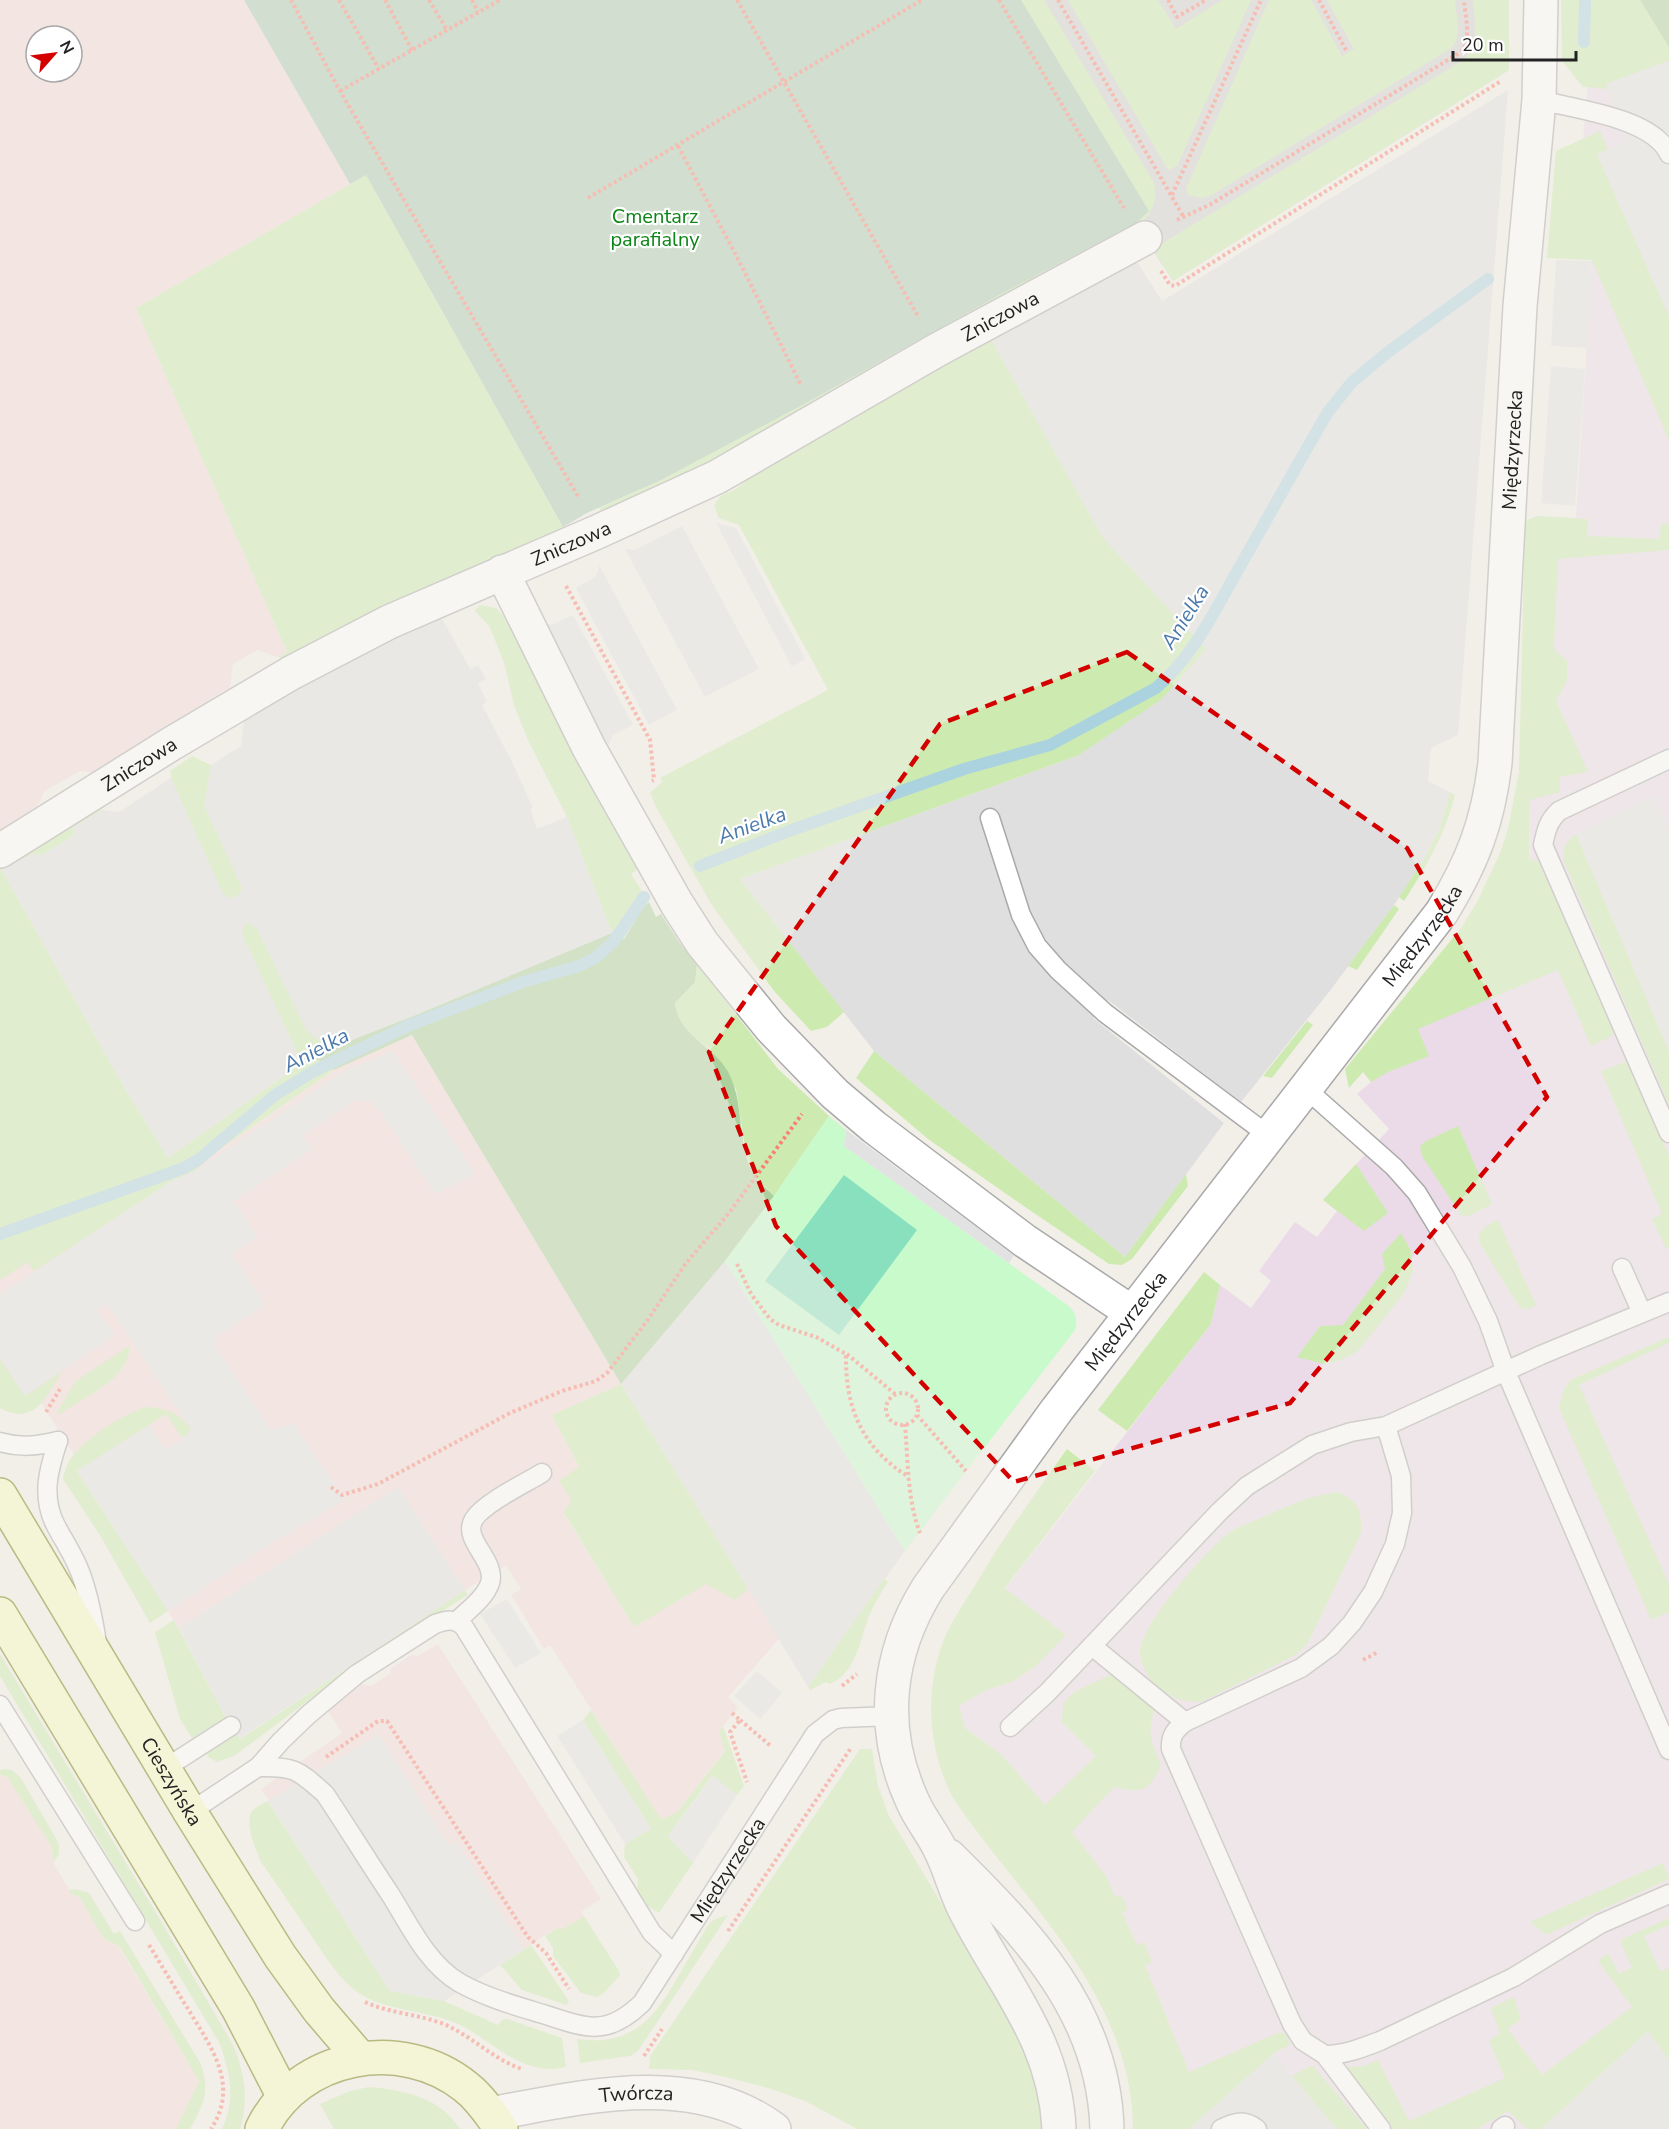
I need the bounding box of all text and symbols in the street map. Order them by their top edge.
north arrow [24,24,84,84]
scale bar [1453,24,1576,62]
text: 20 m [1462,33,1504,57]
text: N [54,37,79,58]
park label: Cmentarz parafialny [610,203,700,253]
street label: Zniczowa [957,284,1044,348]
street label: Międzyrzecka [1495,389,1529,511]
street label: Zniczowa [527,514,615,572]
water label: Anielka [1154,579,1216,655]
street label: Zniczowa [96,730,182,798]
water label: Anielka [713,800,790,851]
street label: Międzyrzecka [1376,880,1468,992]
water label: Anielka [277,1021,354,1080]
street label: Międzyrzecka [1078,1265,1173,1377]
street label: Cieszyńska [135,1732,209,1831]
street label: Międzyrzecka [684,1812,772,1928]
street label: Twórcza [598,2079,674,2109]

